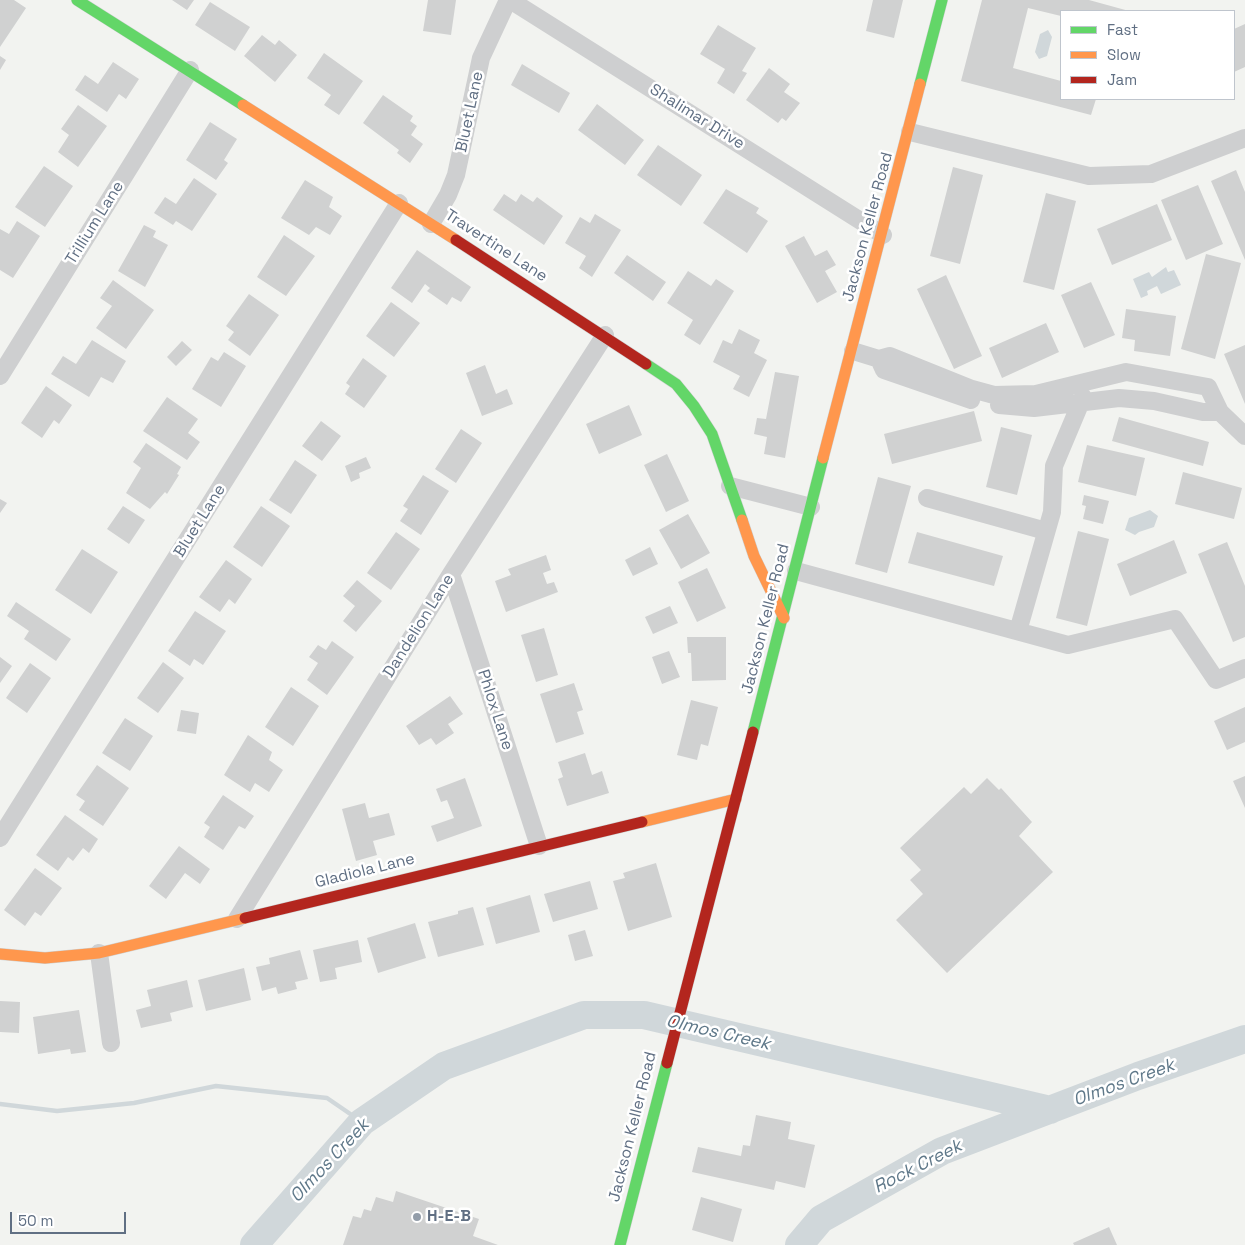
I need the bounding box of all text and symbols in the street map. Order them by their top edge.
legend [1060,10,1235,100]
text: Fast [1107,20,1138,39]
text: Slow [1107,45,1141,64]
street label: Bluet Lane [452,70,488,154]
text: Jam [1107,70,1137,89]
street label: Shalimar Drive [646,80,748,154]
street label: Jackson Keller Road [839,150,897,304]
street label: Trillium Lane [62,178,128,268]
street label: Travertine Lane [441,206,551,286]
street label: Bluet Lane [170,481,230,561]
street label: Jackson Keller Road [738,542,794,696]
street label: Dandelion Lane [380,571,458,681]
street label: Phlox Lane [473,667,517,753]
street label: Gladiola Lane [313,849,417,893]
water label: Olmos Creek [664,1011,772,1055]
street label: Jackson Keller Road [605,1050,661,1204]
water label: Olmos Creek [1070,1055,1178,1111]
water label: Olmos Creek [286,1115,374,1207]
water label: Rock Creek [870,1135,966,1199]
scale bar [12,1202,129,1234]
place label: H-E-B [427,1207,471,1227]
text: 50 m [18,1211,53,1230]
marker: H-E-B [411,1211,423,1223]

